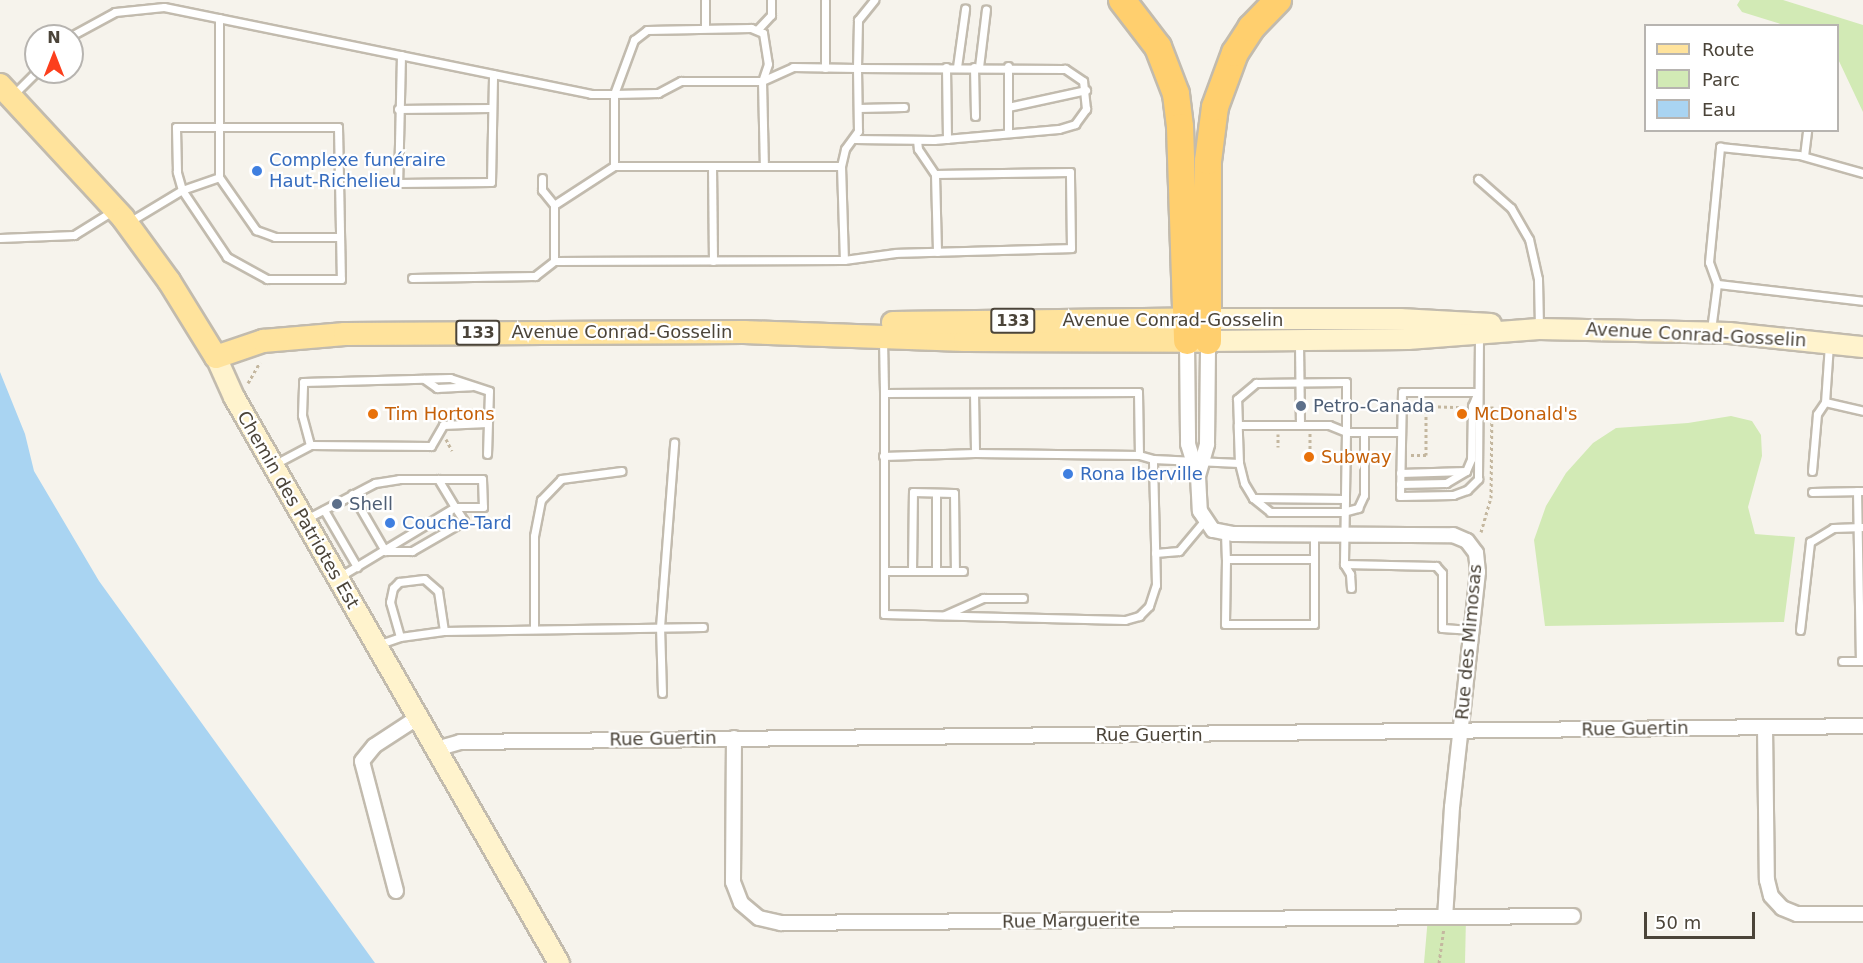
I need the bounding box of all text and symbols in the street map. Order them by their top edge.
north arrow [24,24,84,84]
legend [1644,24,1839,132]
text: N [47,28,61,47]
text: Route [1702,39,1754,60]
text: Parc [1702,69,1740,90]
text: Eau [1702,99,1736,120]
place label: Complexe funéraire Haut-Richelieu [269,150,446,192]
marker: Complexe funéraire Haut-Richelieu [250,164,264,178]
road number: 133 [989,308,1037,334]
street label: Avenue Conrad-Gosselin [1063,309,1283,331]
street label: Avenue Conrad-Gosselin [1585,318,1807,352]
road number: 133 [454,320,502,346]
street label: Avenue Conrad-Gosselin [512,321,732,343]
place label: Petro-Canada [1313,395,1435,417]
marker: Petro-Canada [1294,399,1308,413]
place label: Tim Hortons [385,403,495,425]
place label: McDonald's [1474,403,1577,425]
street label: Chemin des Patriotes Est [232,407,364,613]
marker: Tim Hortons [366,407,380,421]
marker: McDonald's [1455,407,1469,421]
place label: Subway [1321,446,1392,468]
marker: Subway [1302,450,1316,464]
place label: Rona Iberville [1080,463,1203,485]
marker: Rona Iberville [1061,467,1075,481]
place label: Shell [349,493,393,515]
marker: Shell [330,497,344,511]
place label: Couche-Tard [402,512,512,534]
marker: Couche-Tard [383,516,397,530]
street label: Rue des Mimosas [1451,563,1487,721]
street label: Rue Guertin [1581,717,1689,741]
street label: Rue Guertin [1095,724,1203,746]
street label: Rue Guertin [609,727,717,751]
scale bar [1647,900,1758,938]
street label: Rue Marguerite [1002,909,1140,933]
text: 50 m [1655,912,1701,933]

